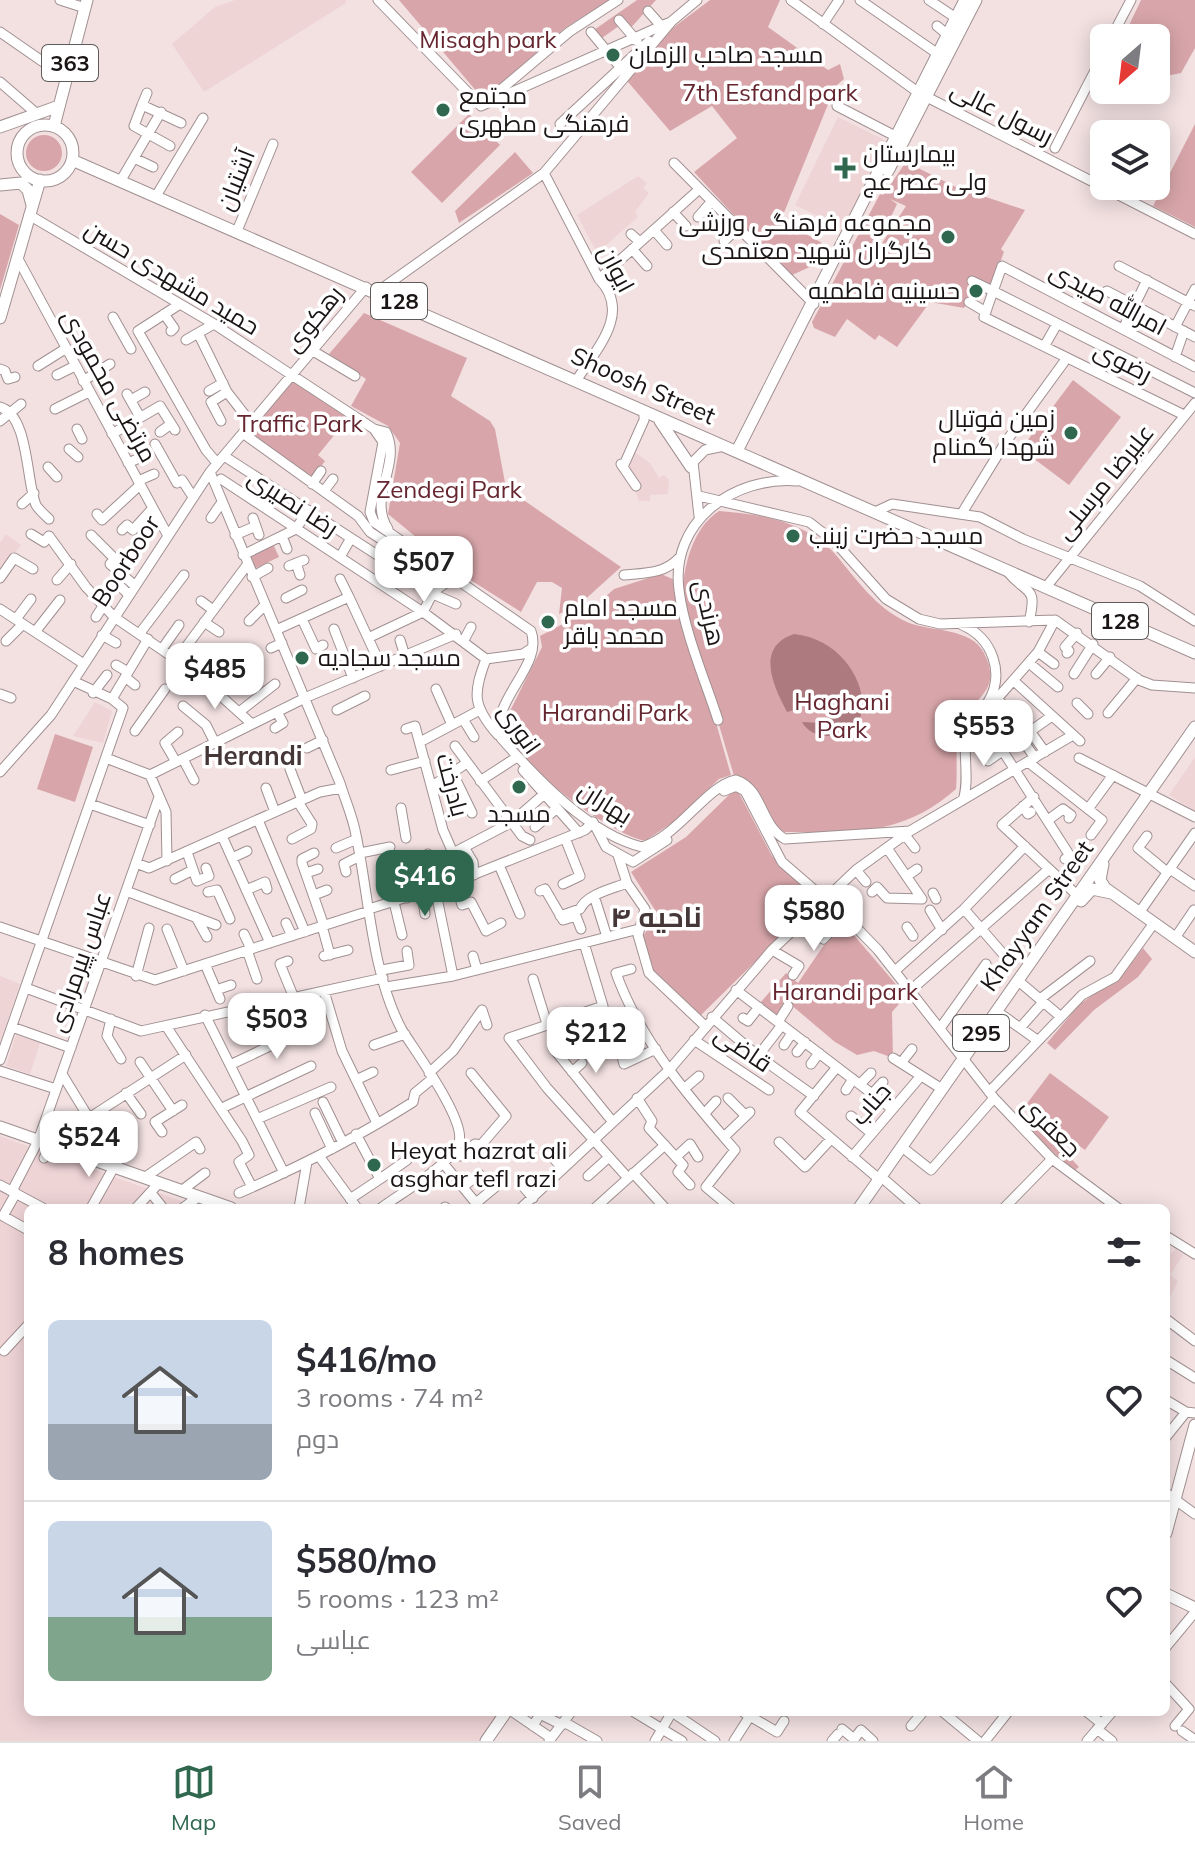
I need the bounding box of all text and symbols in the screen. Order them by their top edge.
park label: Misagh park [419,24,557,54]
north arrow [1090,24,1170,104]
map controls [1090,24,1170,200]
place label: مسجد صاحب الزمان [629,39,823,69]
road number: 363 [42,45,98,81]
marker: مسجد صاحب الزمان [604,46,622,64]
street label: رسول عالی [946,73,1059,151]
park label: 7th Esfand park [682,77,859,107]
place label: مجتمع فرهنگی مطهری [459,80,629,138]
marker: مجتمع فرهنگی مطهری [434,101,452,119]
button: layers [1090,120,1170,200]
place label: بیمارستان ولی عصر عج [863,138,987,198]
street label: آشتیان [209,144,261,215]
marker: بیمارستان ولی عصر عج [834,157,856,179]
place label: مجموعه فرهنگی ورزشی کارگران شهید معتمدی [679,207,932,265]
street label: حمید مشهدی حسن [80,213,265,341]
marker: مجموعه فرهنگی ورزشی کارگران شهید معتمدی [939,228,957,246]
street label: ایوان [592,240,642,297]
street label: امرالله صیدی [1045,255,1172,341]
place label: حسینیه فاطمیه [808,275,960,305]
street label: رهکوی [277,279,349,358]
marker: حسینیه فاطمیه [967,282,985,300]
road number: 128 [371,283,427,319]
street label: مرتضی محمودی [56,304,164,467]
street label: رضوی [1089,334,1158,388]
street label: Shoosh Street [566,340,720,430]
place label: زمین فوتبال شهدا گمنام [932,403,1055,463]
park label: Traffic Park [237,408,364,438]
street label: علیرضا مرسلی [1049,418,1160,545]
marker: زمین فوتبال شهدا گمنام [1062,424,1080,442]
street label: رضا نصیری [243,462,344,543]
park label: Zendegi Park [376,474,522,504]
street label: Boorboor [85,509,166,612]
place label: مسجد حضرت زینب [809,520,983,550]
marker: مسجد حضرت زینب [784,527,802,545]
pin: $507 [377,536,471,604]
text: $507 [393,545,455,578]
street label: هرندی [688,577,732,649]
place label: مسجد امام محمد باقر [562,592,678,650]
road number: 128 [1092,603,1148,639]
marker: مسجد امام محمد باقر [539,613,557,631]
place label: مسجد سجادیه [318,642,461,672]
pin: $485 [168,643,262,711]
marker: مسجد سجادیه [293,649,311,667]
text: $485 [184,652,246,685]
park label: Haghani Park [794,686,890,744]
street label: انوری [492,697,548,759]
park label: Harandi Park [542,697,689,727]
pin: $553 [937,700,1031,768]
text: $553 [953,709,1015,742]
district label: Herandi [203,739,303,772]
street label: بادرخت [430,750,476,820]
street label: بهاران [573,774,638,830]
marker: مسجد [510,778,528,796]
place label: مسجد [487,798,551,828]
street label: Khayyam Street [973,834,1099,997]
pin: $416 [378,850,472,918]
text: $416 [394,859,456,892]
pin: $580 [767,885,861,953]
street label: عباس پیرمرادی [41,888,119,1036]
text: $580 [783,894,845,927]
district label: ناحیه ۴ [610,899,702,934]
park label: Harandi park [772,976,919,1006]
pin: $503 [230,993,324,1061]
text: $503 [246,1002,308,1035]
pin: $212 [549,1007,643,1075]
road number: 295 [953,1015,1009,1051]
text: $212 [565,1016,627,1049]
street label: قاضی [709,1018,778,1078]
street label: جناب [844,1076,897,1131]
street label: جعفری [1015,1090,1088,1163]
pin: $524 [42,1111,136,1179]
text: $524 [58,1120,120,1153]
place label: Heyat hazrat ali asghar tefl razi [390,1135,567,1193]
marker: Heyat hazrat ali asghar tefl razi [365,1156,383,1174]
icon: filters [1102,1230,1146,1274]
text: 8 homes [48,1231,185,1274]
text: $416/mo [296,1338,437,1381]
icon: home [112,1352,208,1448]
icon: heart [1102,1378,1146,1422]
text: 3 rooms · 74 m² [296,1381,483,1414]
text: دوم [296,1422,339,1455]
text: $580/mo [296,1539,437,1582]
icon: home [112,1553,208,1649]
icon: heart [1102,1579,1146,1623]
text: 5 rooms · 123 m² [296,1582,499,1615]
text: عباسی [296,1623,371,1656]
tab: Map [171,1760,216,1836]
tab: Saved [558,1760,622,1836]
tab: Home [963,1760,1024,1836]

